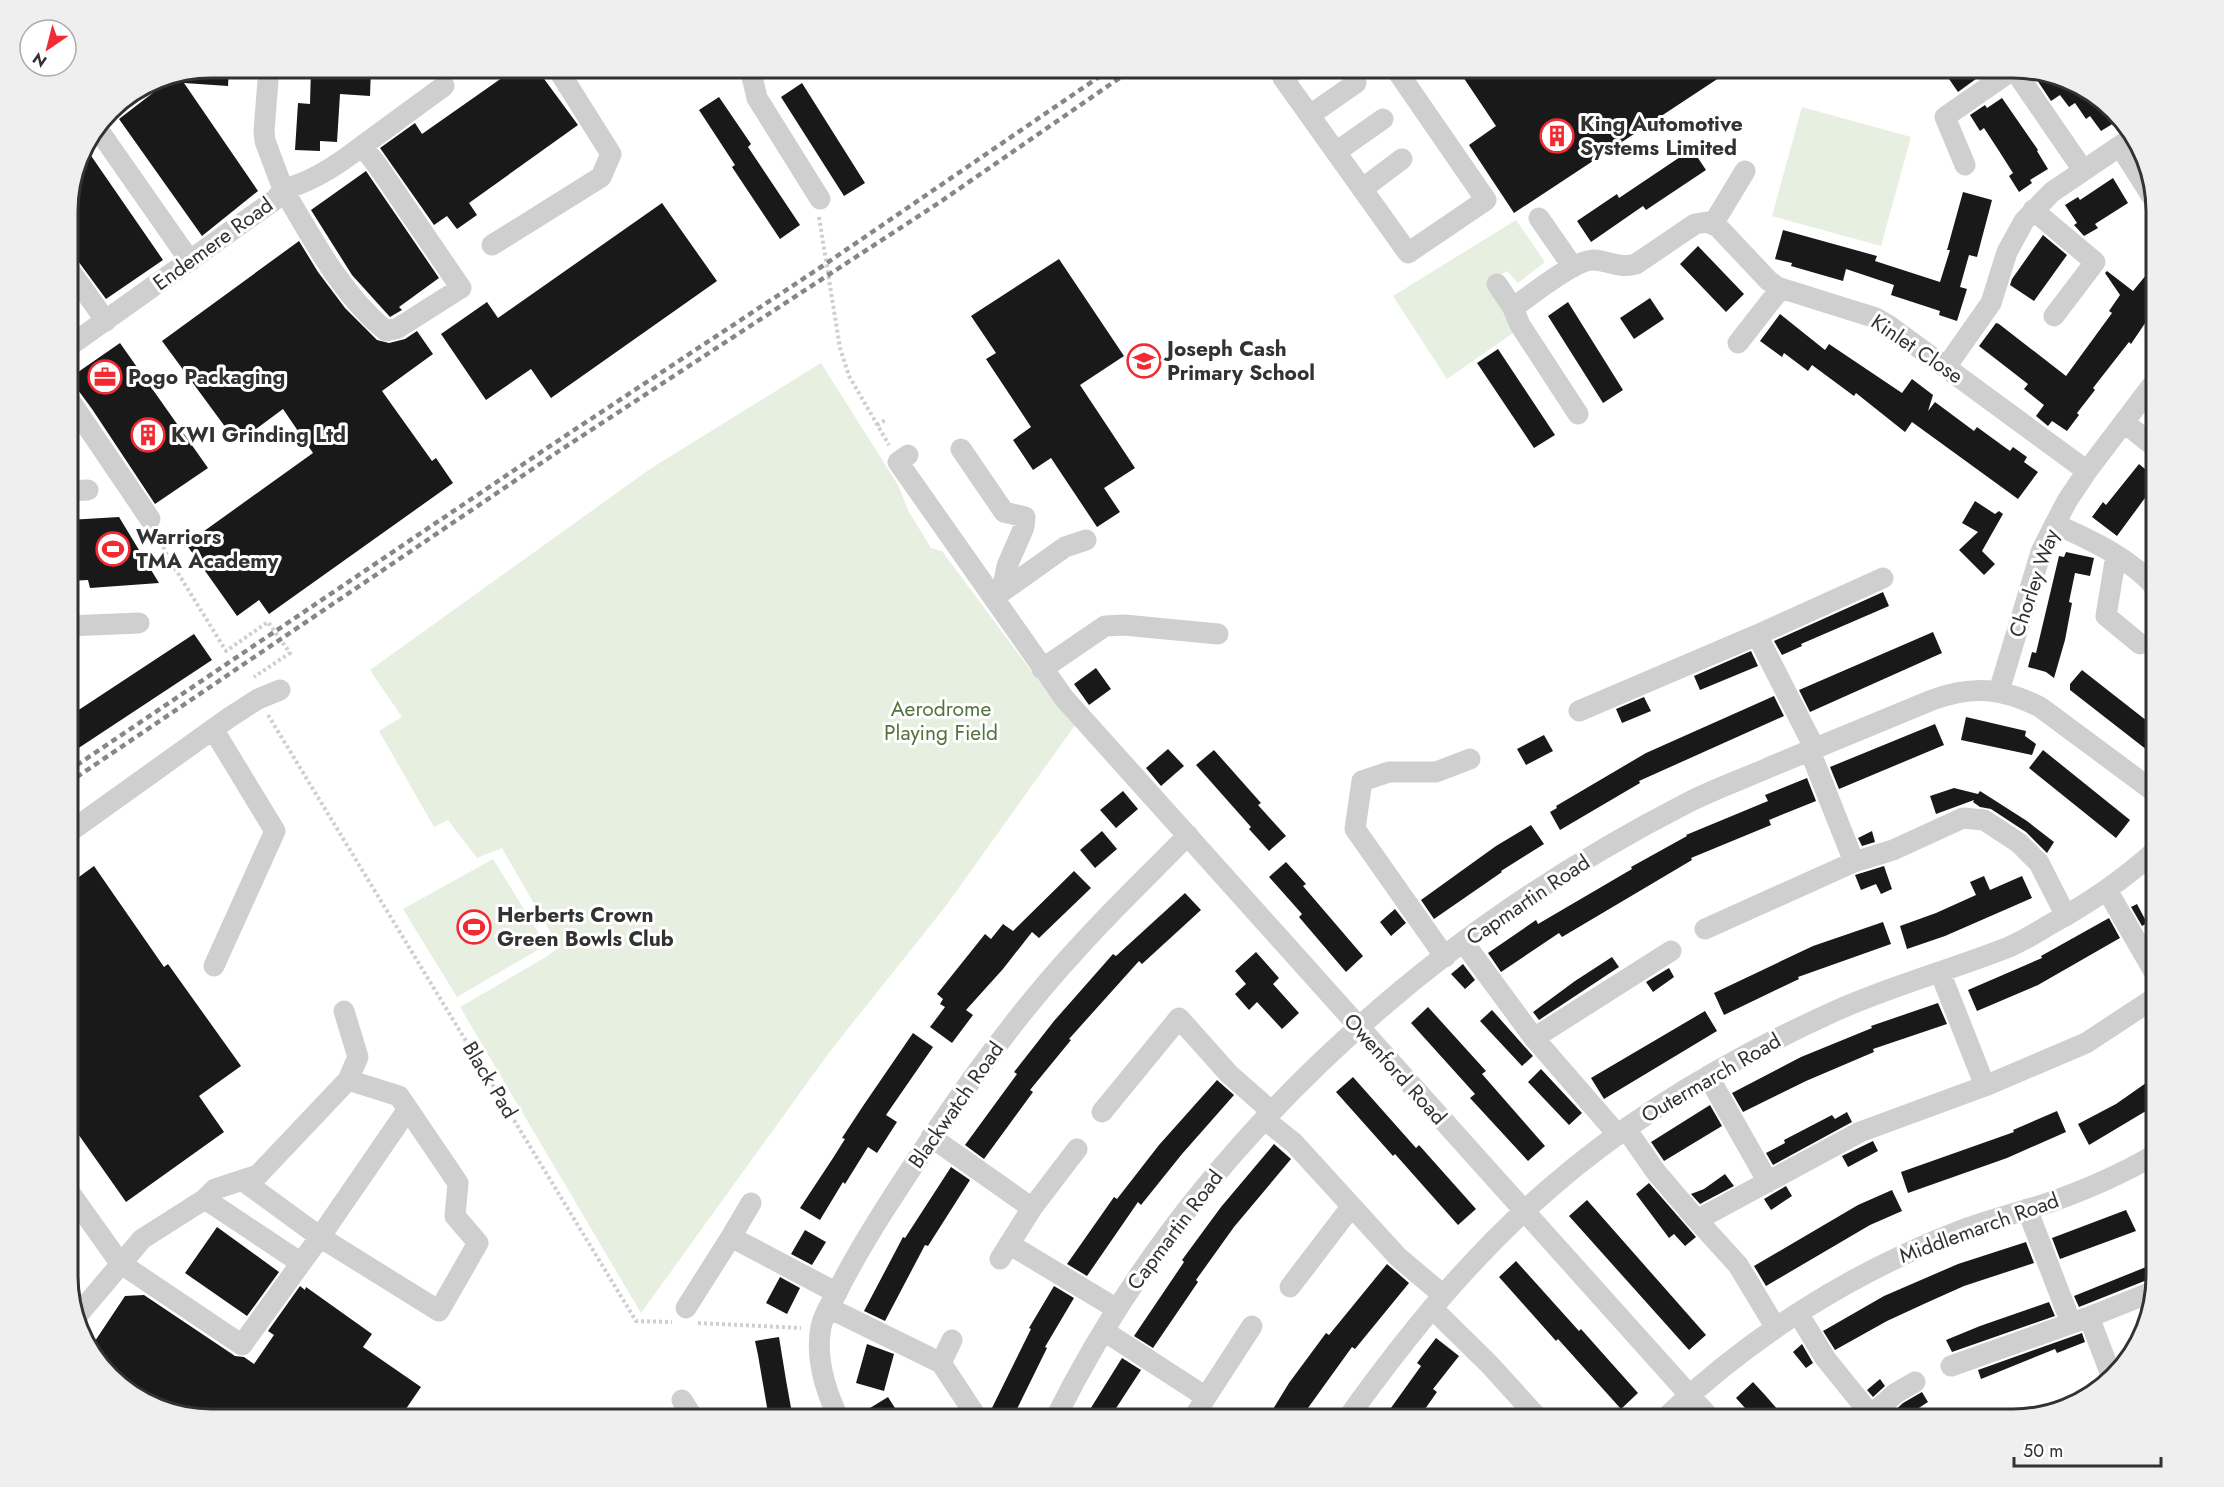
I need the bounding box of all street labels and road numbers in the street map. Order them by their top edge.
street label: Endemere Road [147,190,279,298]
street label: Kinlet Close [1865,307,1969,391]
street label: Chorley Way [2001,524,2067,641]
street label: Capmartin Road [1460,848,1596,952]
street label: Owenford Road [1337,1007,1453,1131]
street label: Outermarch Road [1636,1026,1786,1130]
street label: Black Pad [455,1036,525,1124]
street label: Blackwatch Road [901,1036,1011,1174]
street label: Capmartin Road [1120,1164,1230,1296]
street label: Middlemarch Road [1895,1185,2063,1271]

